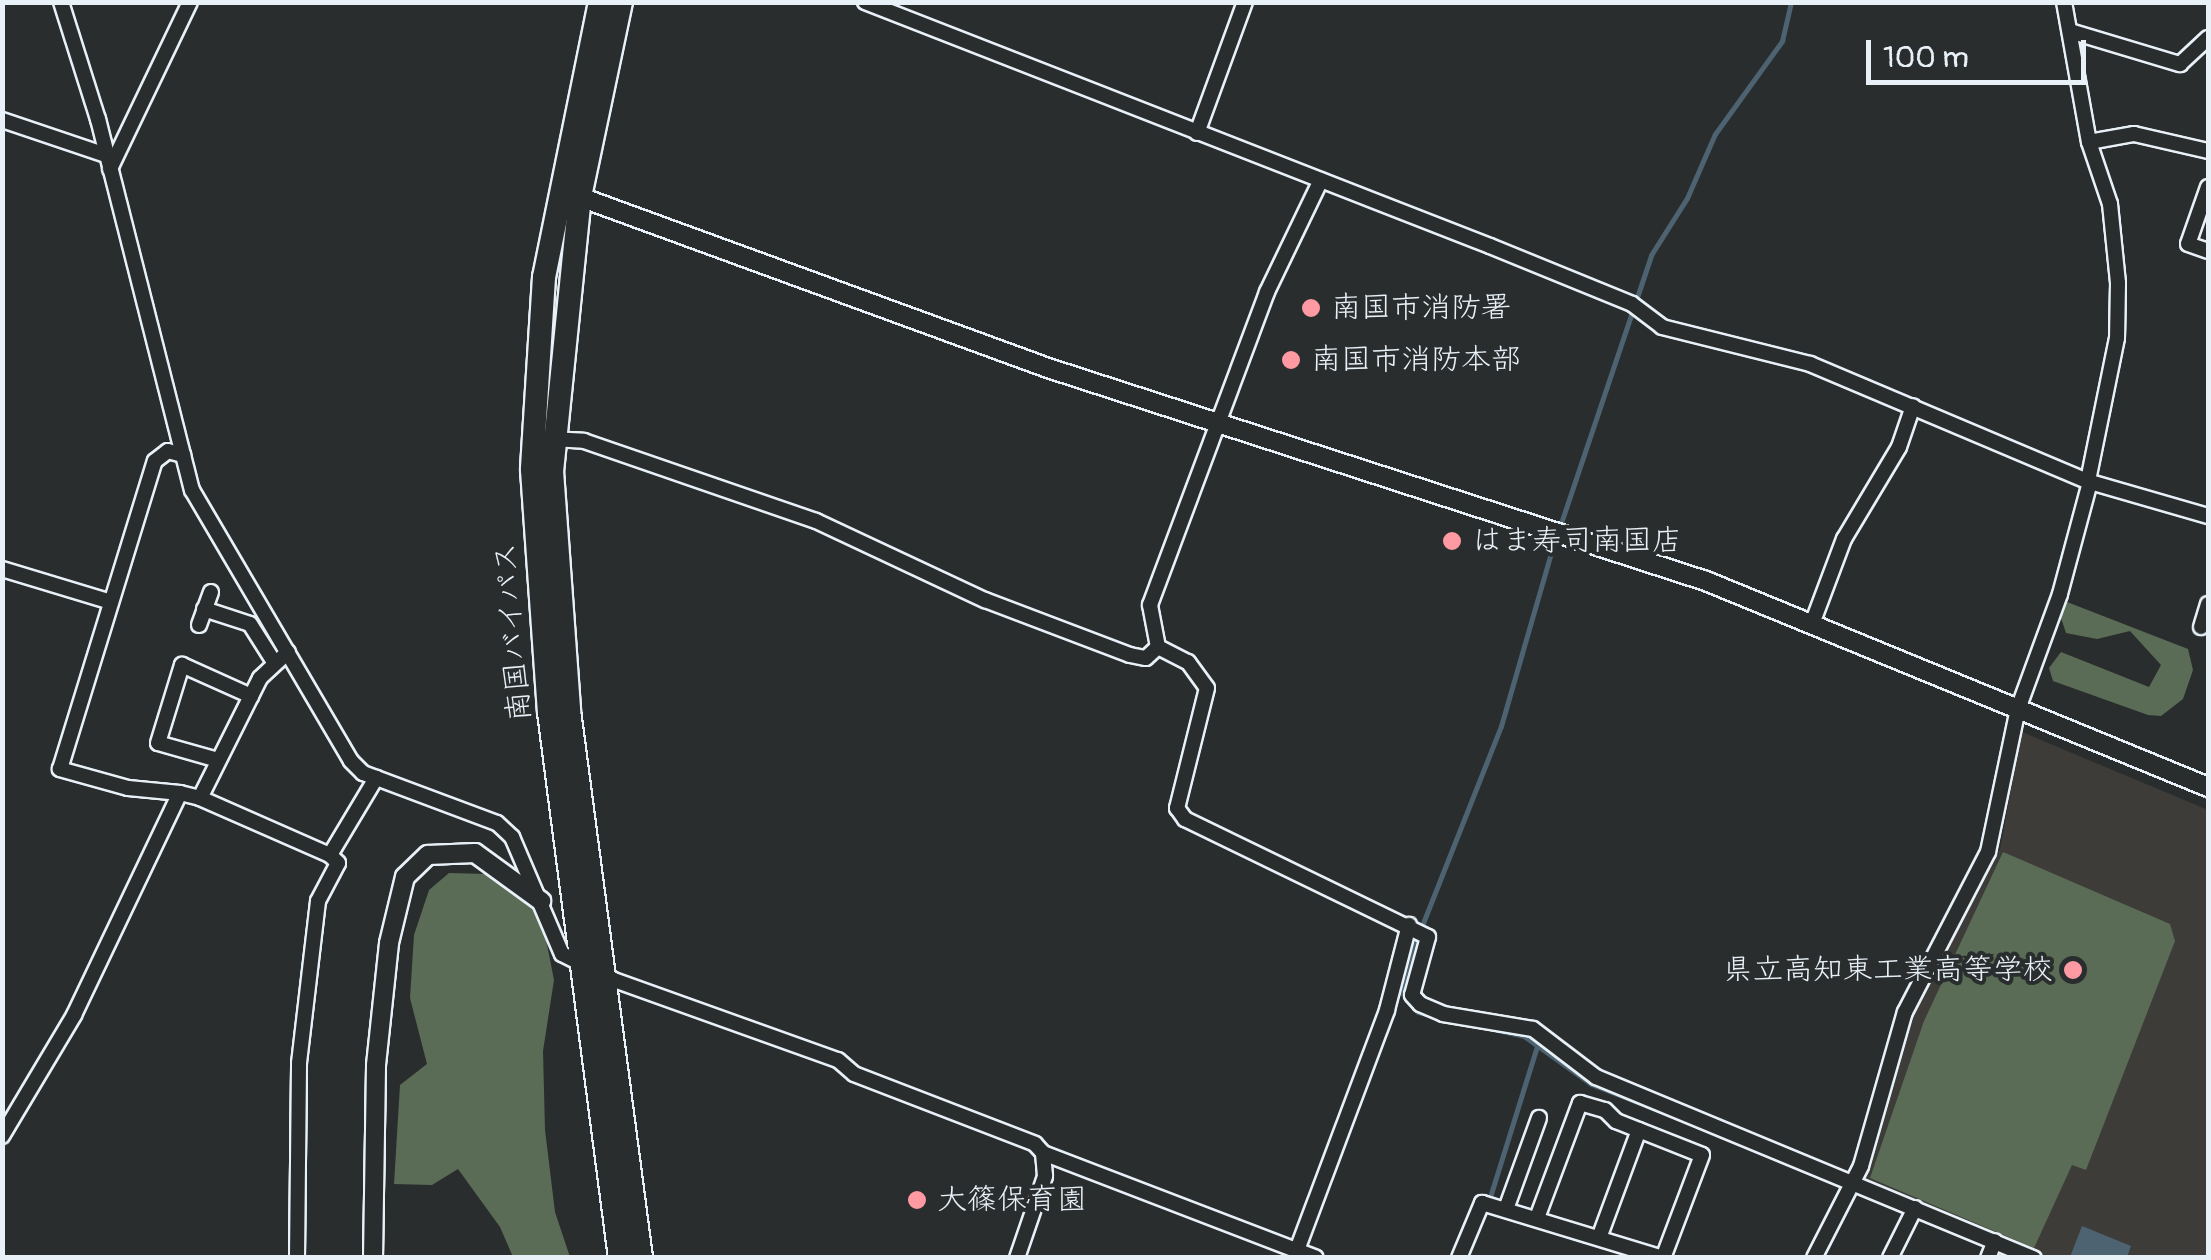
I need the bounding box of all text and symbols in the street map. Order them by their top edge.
scale bar [1871,20,2091,82]
text: 100 m [1883,39,1969,76]
place label: 南国市消防署 [1331,290,1511,326]
marker: 南国市消防署 [1300,297,1322,319]
place label: 南国市消防本部 [1311,342,1521,378]
marker: 南国市消防本部 [1280,349,1302,371]
place label: はま寿司南国店 [1472,523,1682,559]
marker: はま寿司南国店 [1441,530,1463,552]
street label: 南国バイパス [487,541,539,723]
place label: 県立高知東工業高等学校 [1723,952,2053,988]
marker: 県立高知東工業高等学校 [2062,959,2084,981]
place label: 大篠保育園 [937,1182,1087,1218]
marker: 大篠保育園 [906,1189,928,1211]

